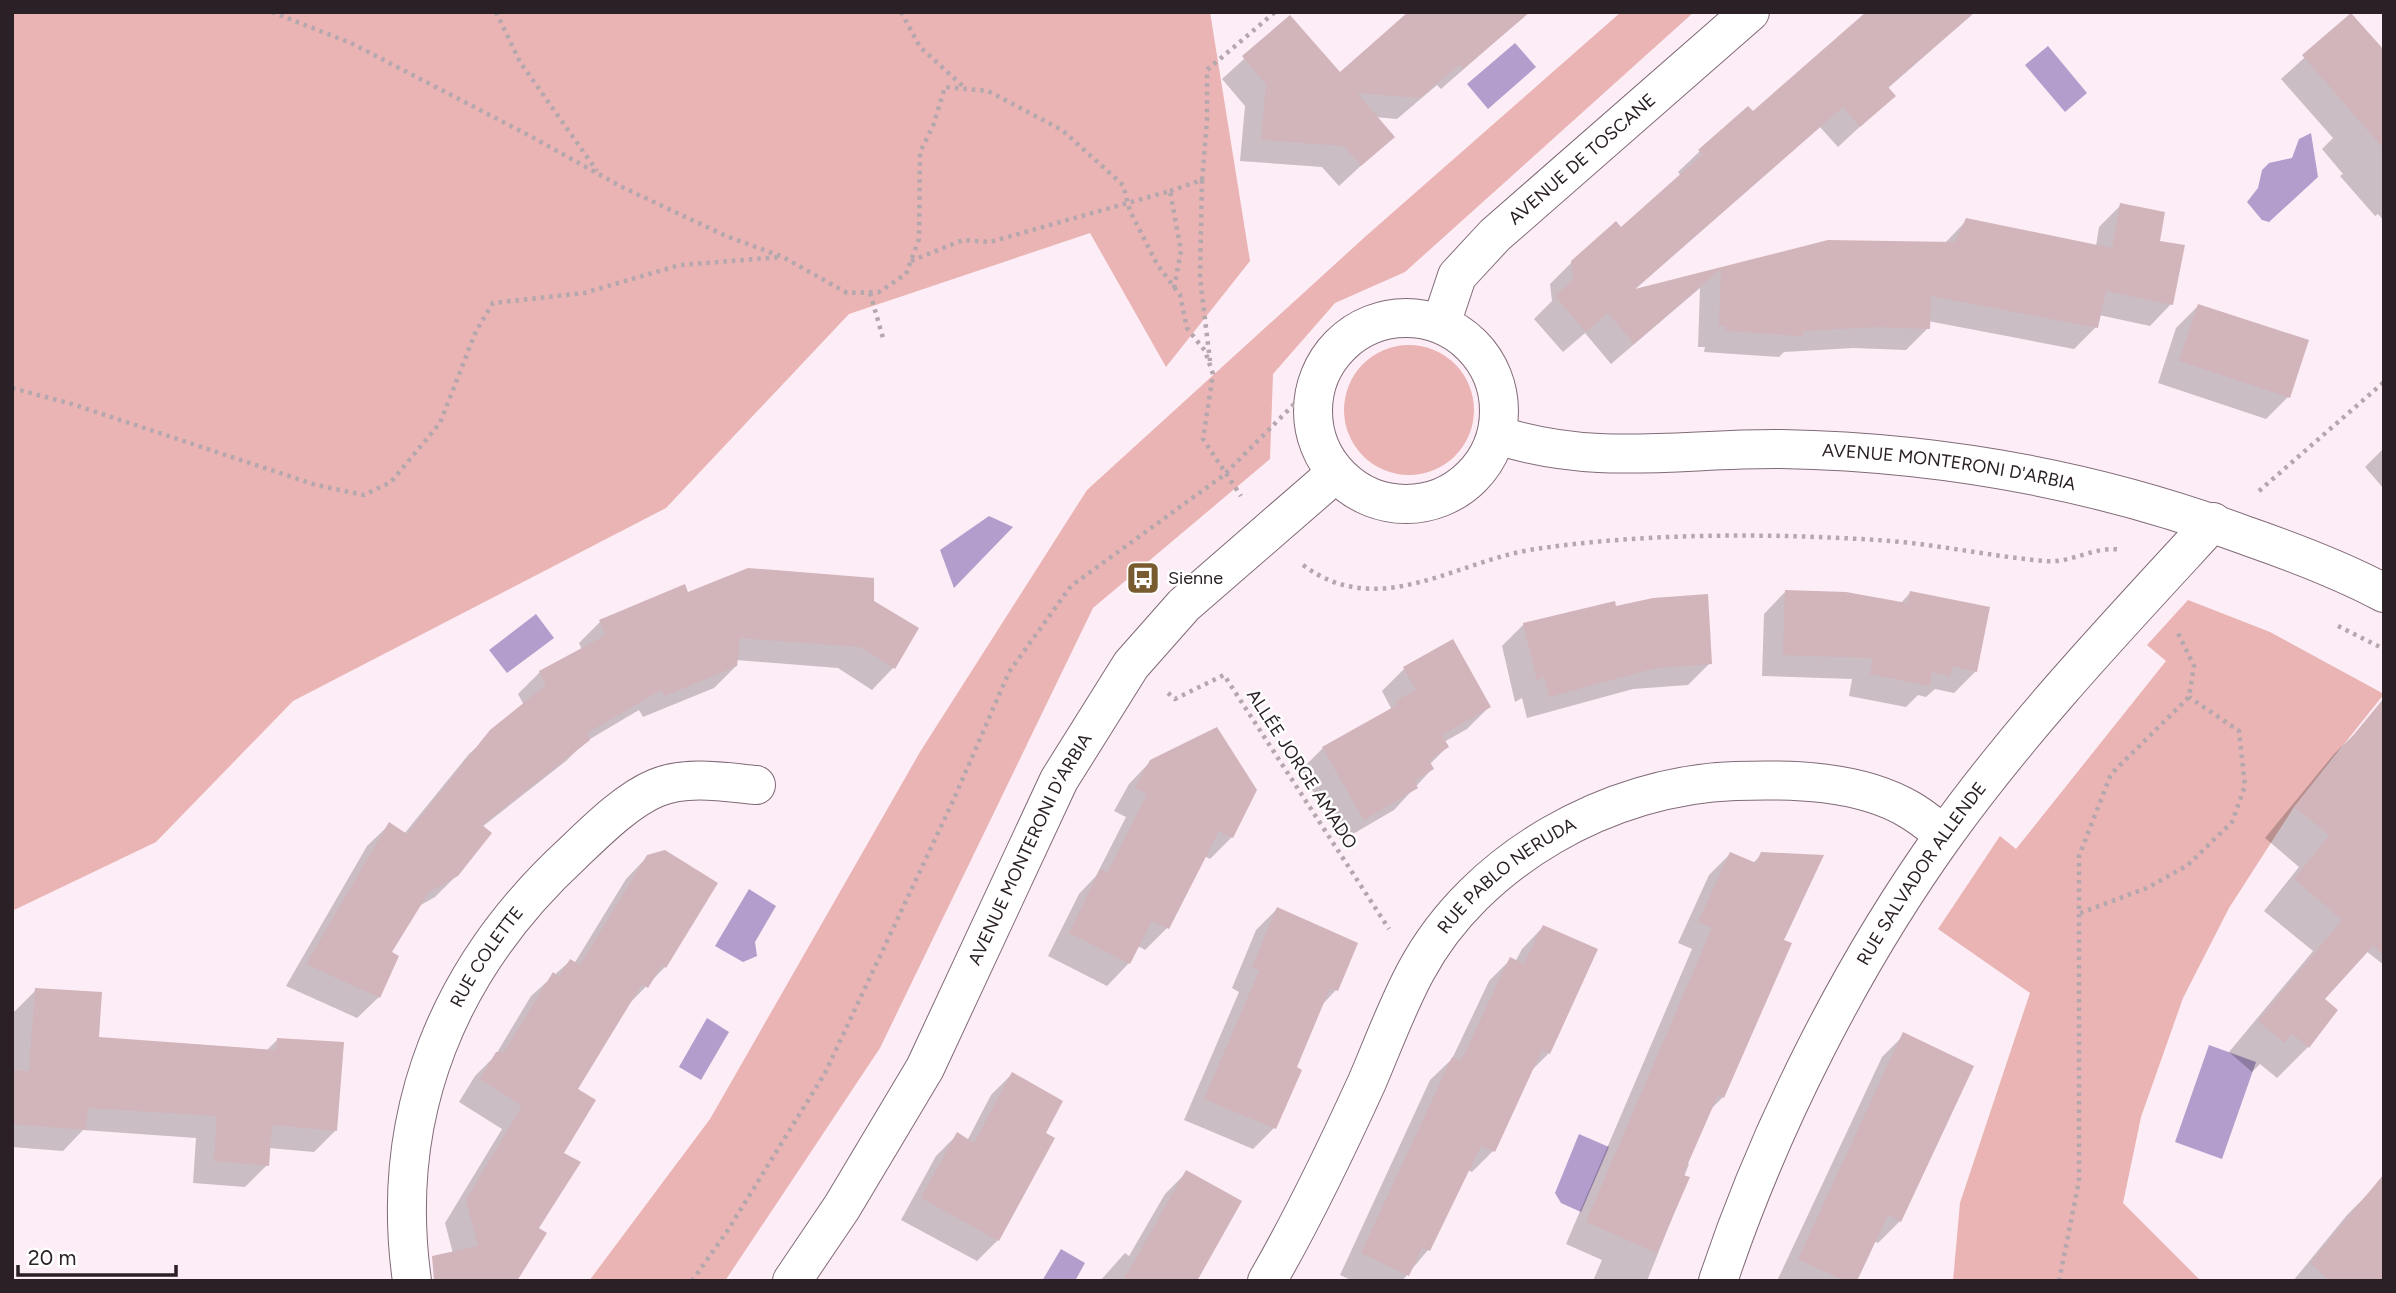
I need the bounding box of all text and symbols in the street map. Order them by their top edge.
street label: AVENUE DE TOSCANE [1504,89,1660,229]
street label: AVENUE MONTERONI D'ARBIA [1821,439,2078,495]
bus stop icon: Sienne [1124,559,1162,597]
place label: Sienne [1168,567,1223,589]
street label: ALLÉE JORGE AMADO [1242,685,1362,853]
street label: AVENUE MONTERONI D'ARBIA [963,729,1097,969]
street label: RUE SALVADOR ALLENDE [1852,778,1991,969]
street label: RUE PABLO NERUDA [1433,813,1580,938]
street label: RUE COLETTE [445,902,528,1011]
scale bar [18,1234,175,1278]
text: 20 m [28,1245,76,1270]

